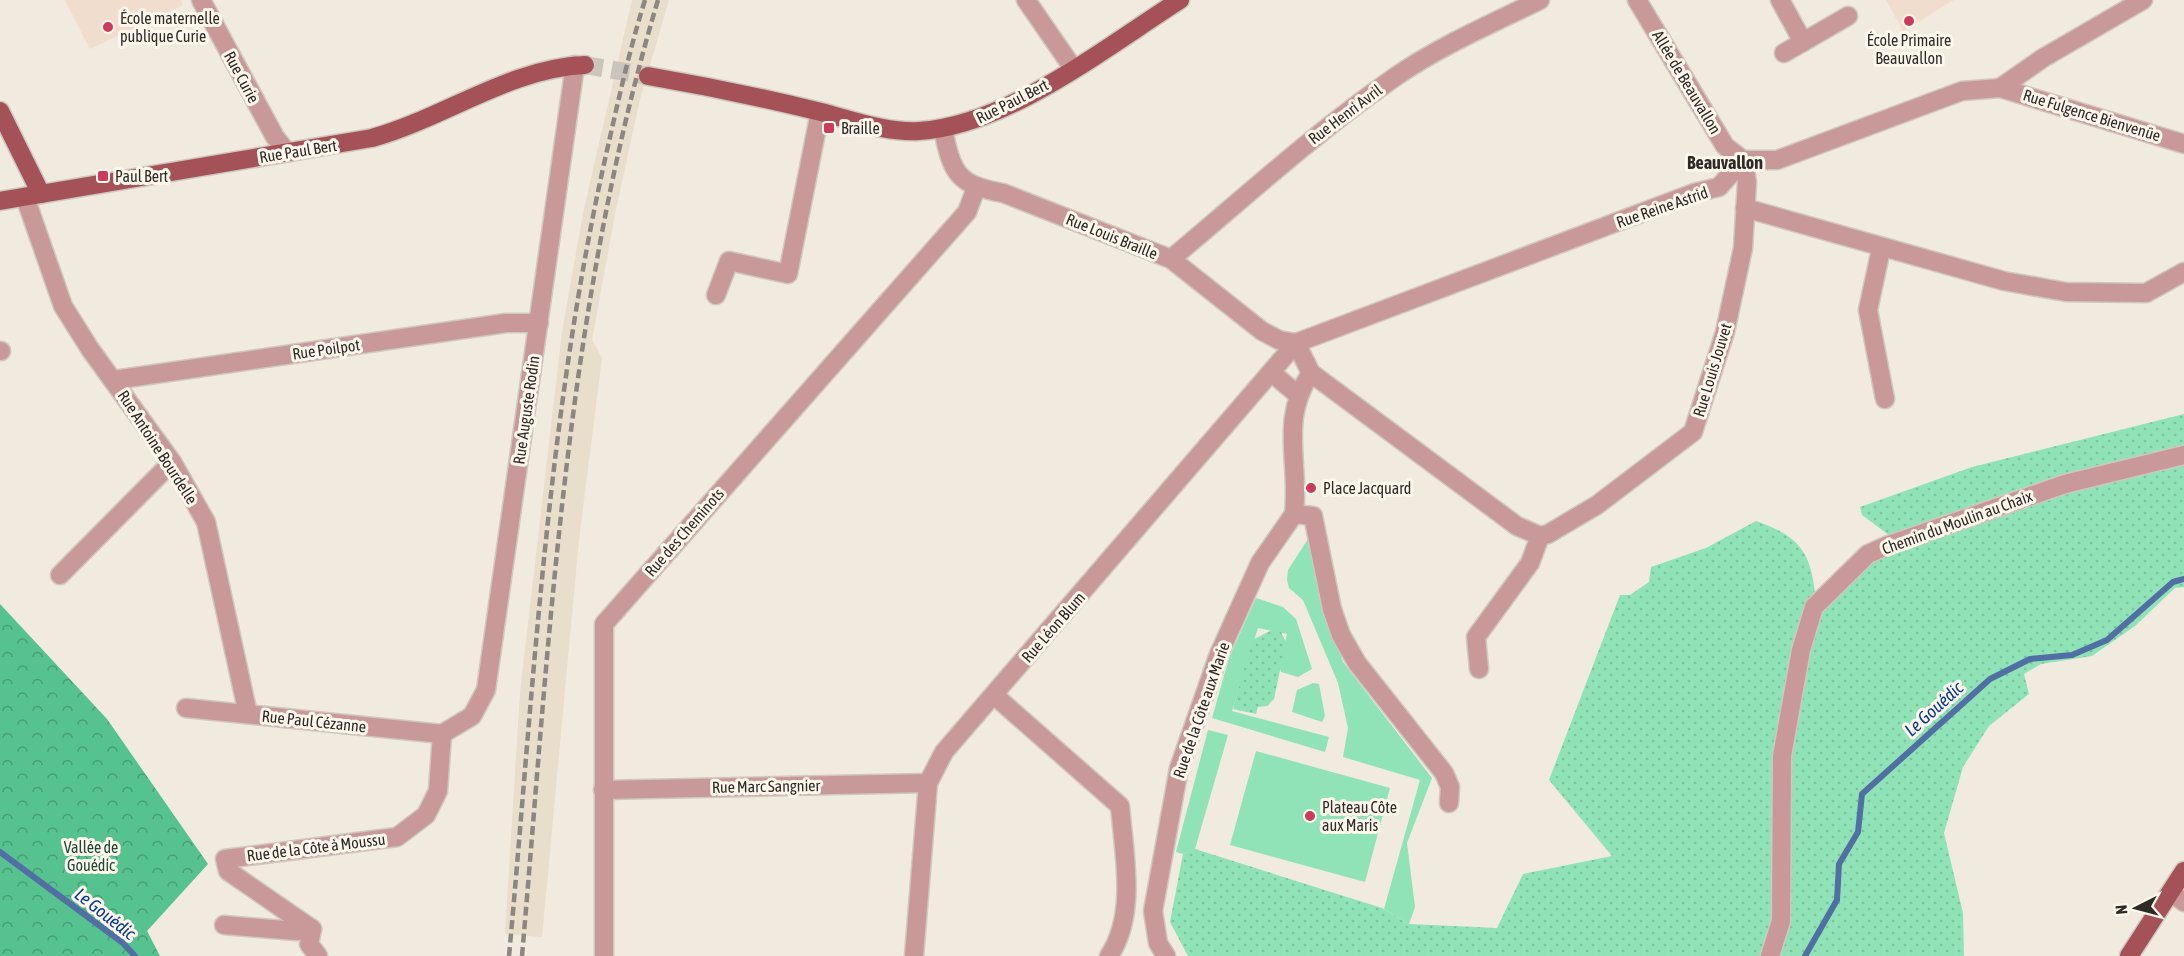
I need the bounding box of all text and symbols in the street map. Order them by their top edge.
place label: École maternelle publique Curie [120,9,220,46]
marker: École Primaire Beauvallon [1902,14,1916,28]
marker: École maternelle publique Curie [101,20,115,34]
street label: Allée de Beauvallon [1649,27,1725,137]
place label: École Primaire Beauvallon [1867,31,1951,67]
street label: Rue Curie [221,48,263,106]
street label: Rue Paul Bert [973,75,1051,127]
street label: Rue Henri Avril [1305,80,1386,147]
street label: Rue Fulgence Bienvenüe [2021,86,2163,145]
place label: Braille [841,119,880,137]
marker: Braille [822,121,836,135]
street label: Rue Paul Bert [258,136,338,166]
district label: Beauvallon [1687,152,1763,173]
place label: Paul Bert [115,167,169,185]
marker: Paul Bert [96,169,110,183]
street label: Rue Reine Astrid [1614,183,1710,231]
street label: Rue Louis Braille [1064,210,1160,262]
street label: Rue Louis Jouvet [1689,321,1735,419]
street label: Rue Poilpot [291,335,361,364]
street label: Rue Auguste Rodin [509,355,544,466]
street label: Rue Antoine Bourdelle [115,387,201,507]
place label: Place Jacquard [1323,479,1411,498]
marker: Place Jacquard [1304,481,1318,495]
street label: Rue des Cheminots [641,484,727,580]
street label: Chemin du Moulin au Chaix [1879,486,2035,558]
street label: Rue Léon Blum [1018,588,1088,666]
street label: Rue de la Côte aux Marie [1169,640,1233,780]
water label: Le Gouédic [1900,677,1967,740]
street label: Rue Paul Cézanne [261,707,367,735]
street label: Rue Marc Sangnier [712,776,821,797]
place label: Plateau Côte aux Maris [1322,798,1397,834]
marker: Plateau Côte aux Maris [1303,809,1317,823]
street label: Rue de la Côte à Moussu [246,830,386,864]
park label: Vallée de Gouédic [64,838,118,874]
north arrow [2106,878,2166,938]
water label: Le Gouédic [71,883,140,944]
text: N [2112,904,2131,915]

